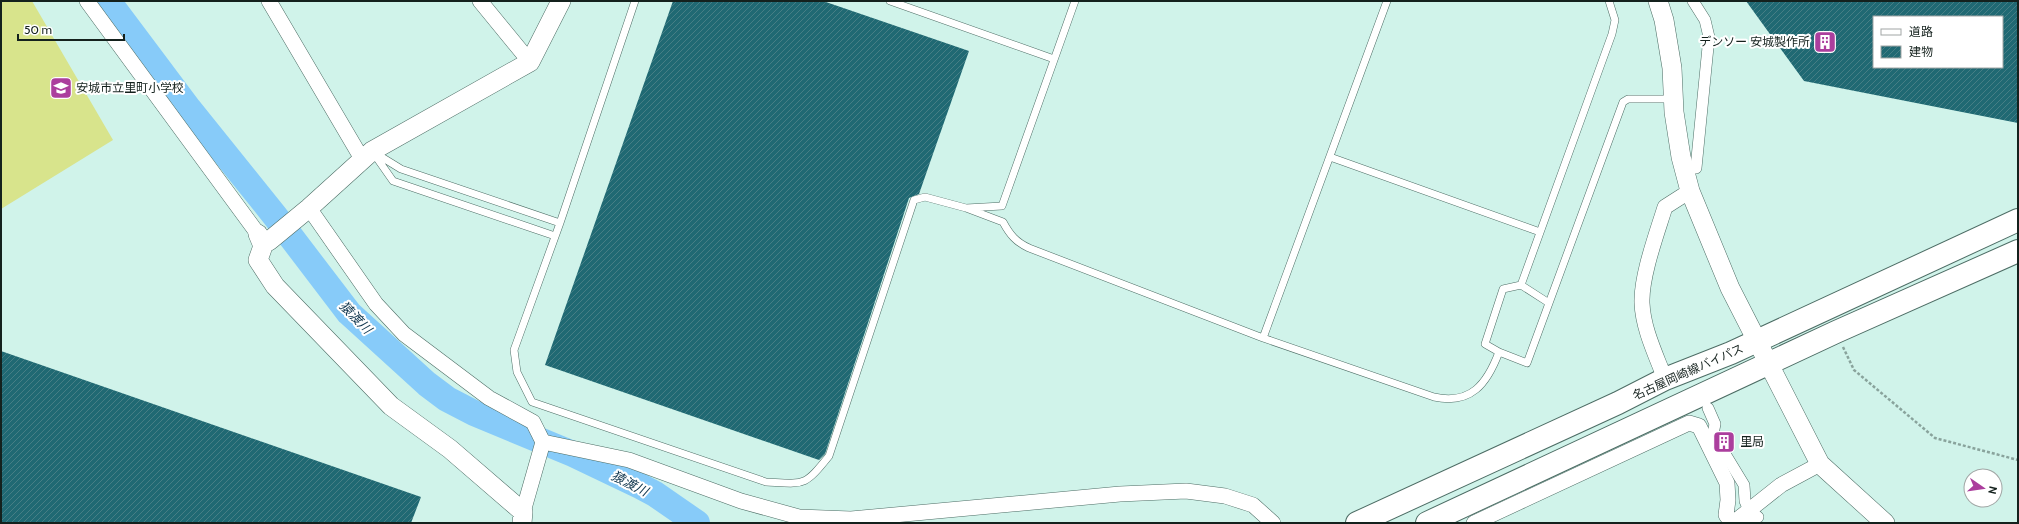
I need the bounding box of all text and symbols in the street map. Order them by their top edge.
scale bar [18,16,124,42]
legend [1873,16,2003,68]
text: 50 m [24,22,52,37]
text: 道路 [1909,24,1933,39]
building icon: デンソー 安城製作所 [1812,29,1838,55]
place label: デンソー 安城製作所 [1699,34,1810,49]
text: 建物 [1909,44,1933,59]
school or university icon: 安城市立里町小学校 [48,75,74,101]
place label: 安城市立里町小学校 [76,80,184,95]
water label: 猿渡川 [337,297,377,338]
street label: 名古屋岡崎線バイパス [1630,340,1746,403]
building icon: 里局 [1711,429,1737,455]
place label: 里局 [1740,434,1764,449]
water label: 猿渡川 [609,467,653,500]
north arrow [1963,468,2003,508]
text: N [1985,485,2000,496]

